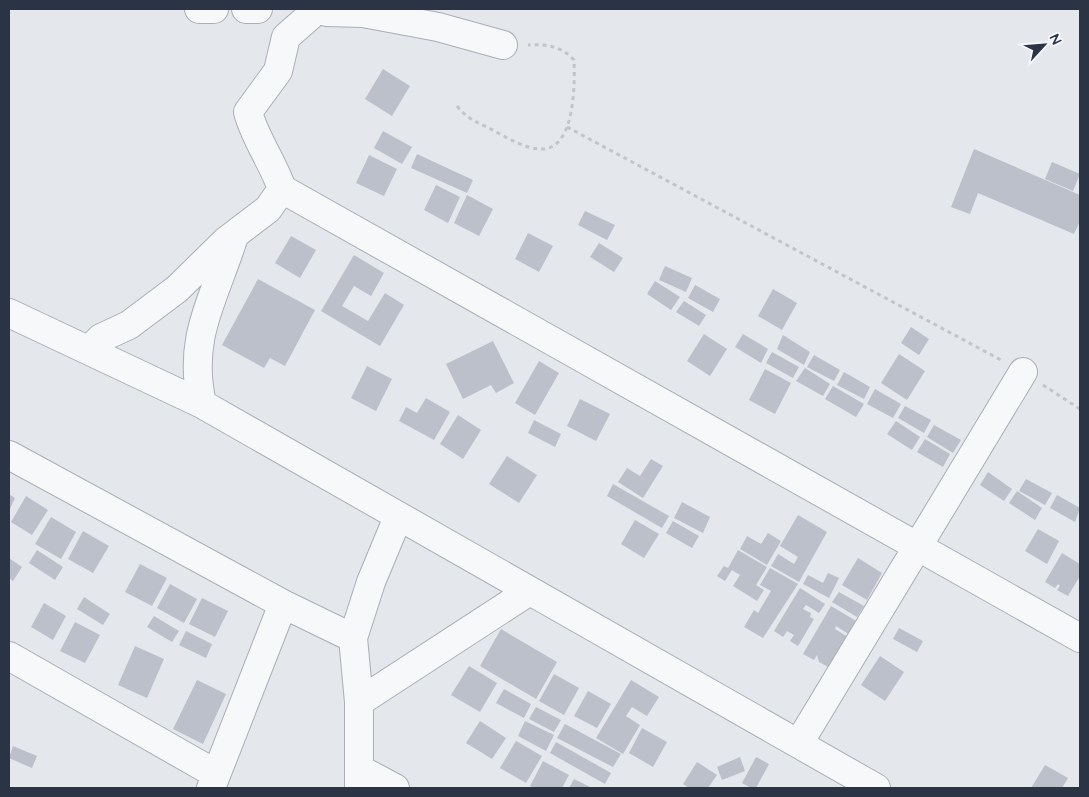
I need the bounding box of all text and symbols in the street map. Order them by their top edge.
north arrow [1019,20,1069,70]
text: N [1045,31,1066,48]

